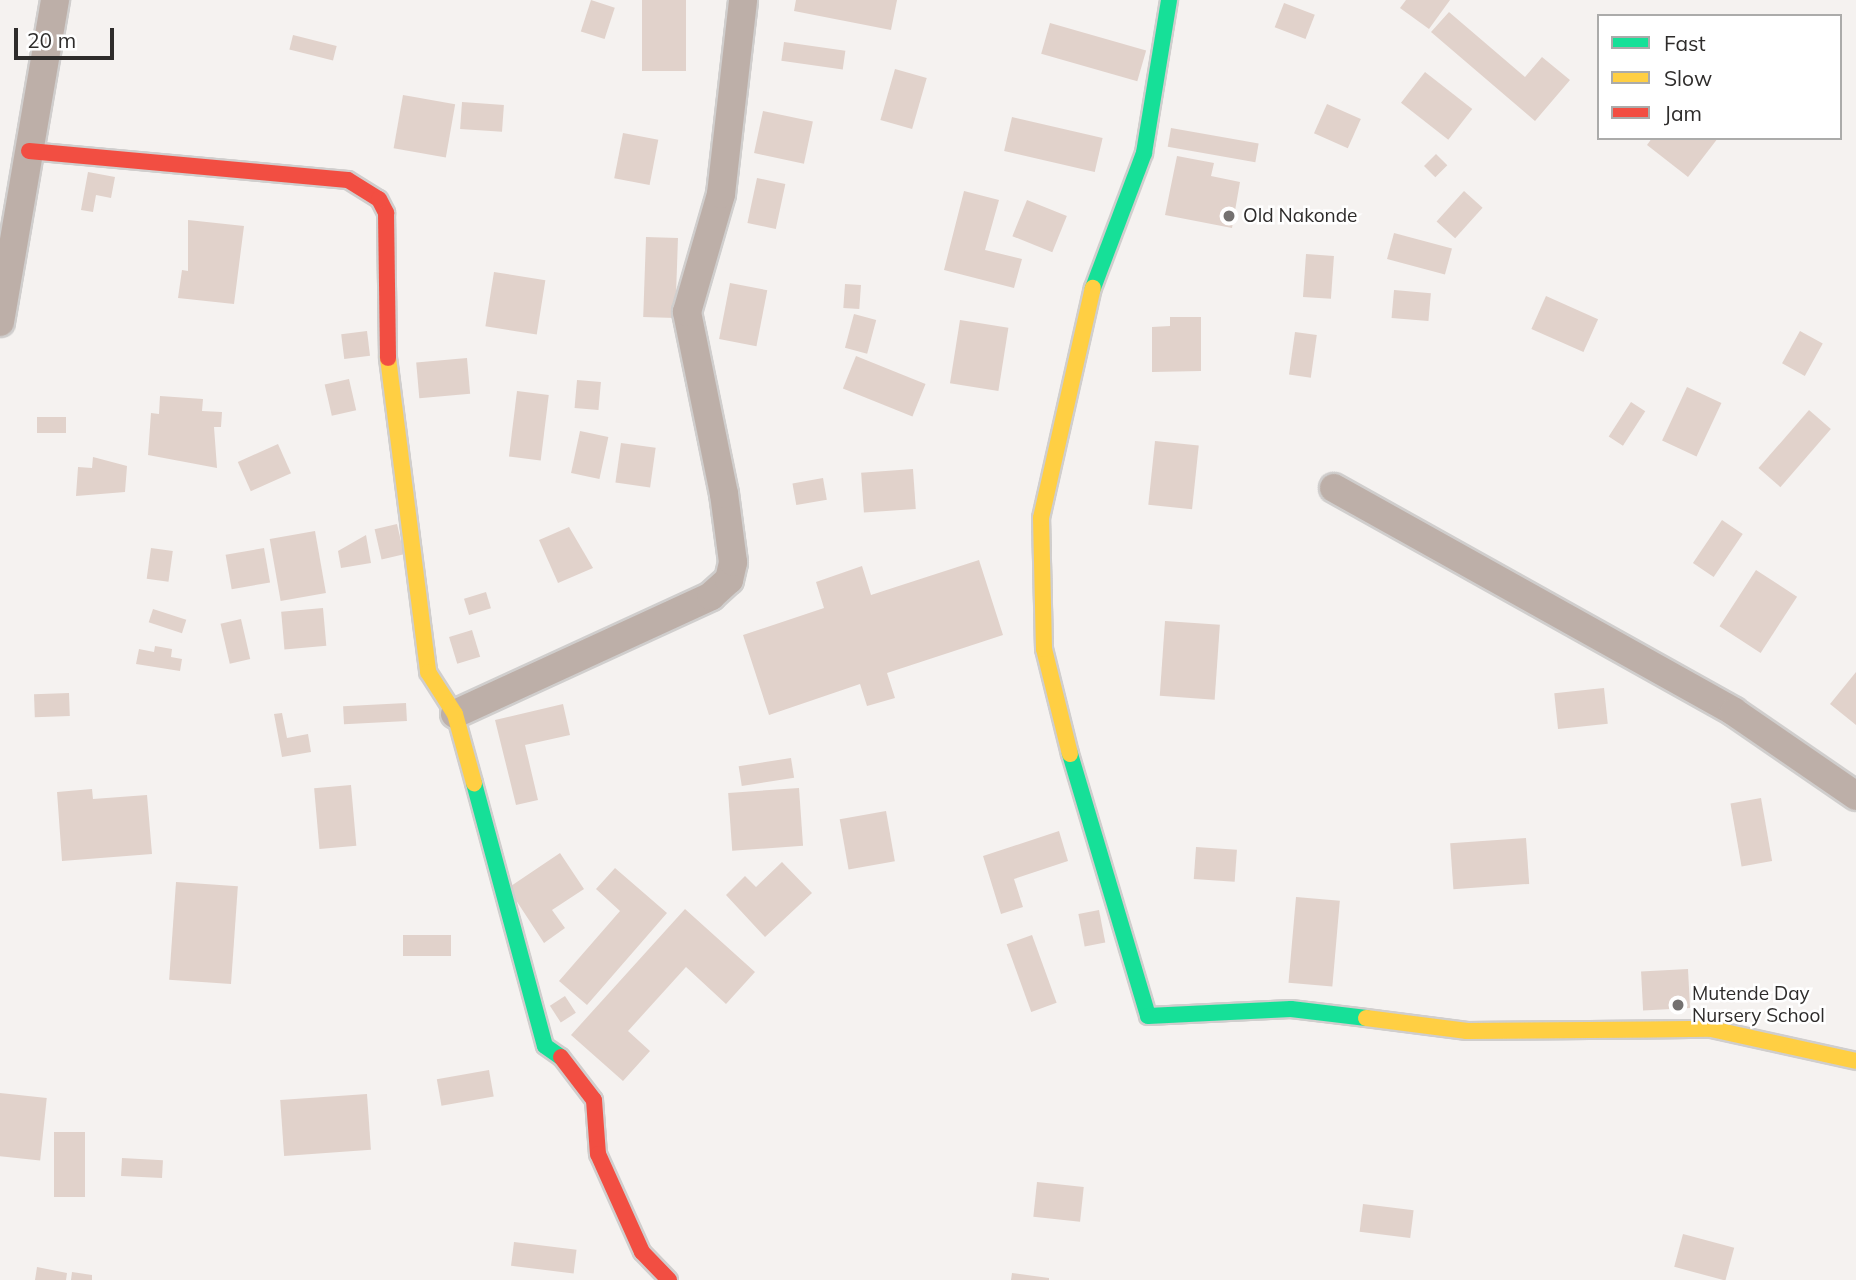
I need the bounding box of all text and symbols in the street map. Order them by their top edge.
scale bar [18,14,117,58]
legend [1597,14,1842,140]
text: 20 m [27,27,76,53]
text: Fast [1664,30,1706,56]
text: Slow [1664,65,1712,91]
text: Jam [1664,100,1702,126]
place label: Old Nakonde [1243,205,1357,227]
marker: Old Nakonde [1221,208,1237,224]
place label: Mutende Day Nursery School [1692,983,1825,1027]
marker: Mutende Day Nursery School [1670,997,1686,1013]

